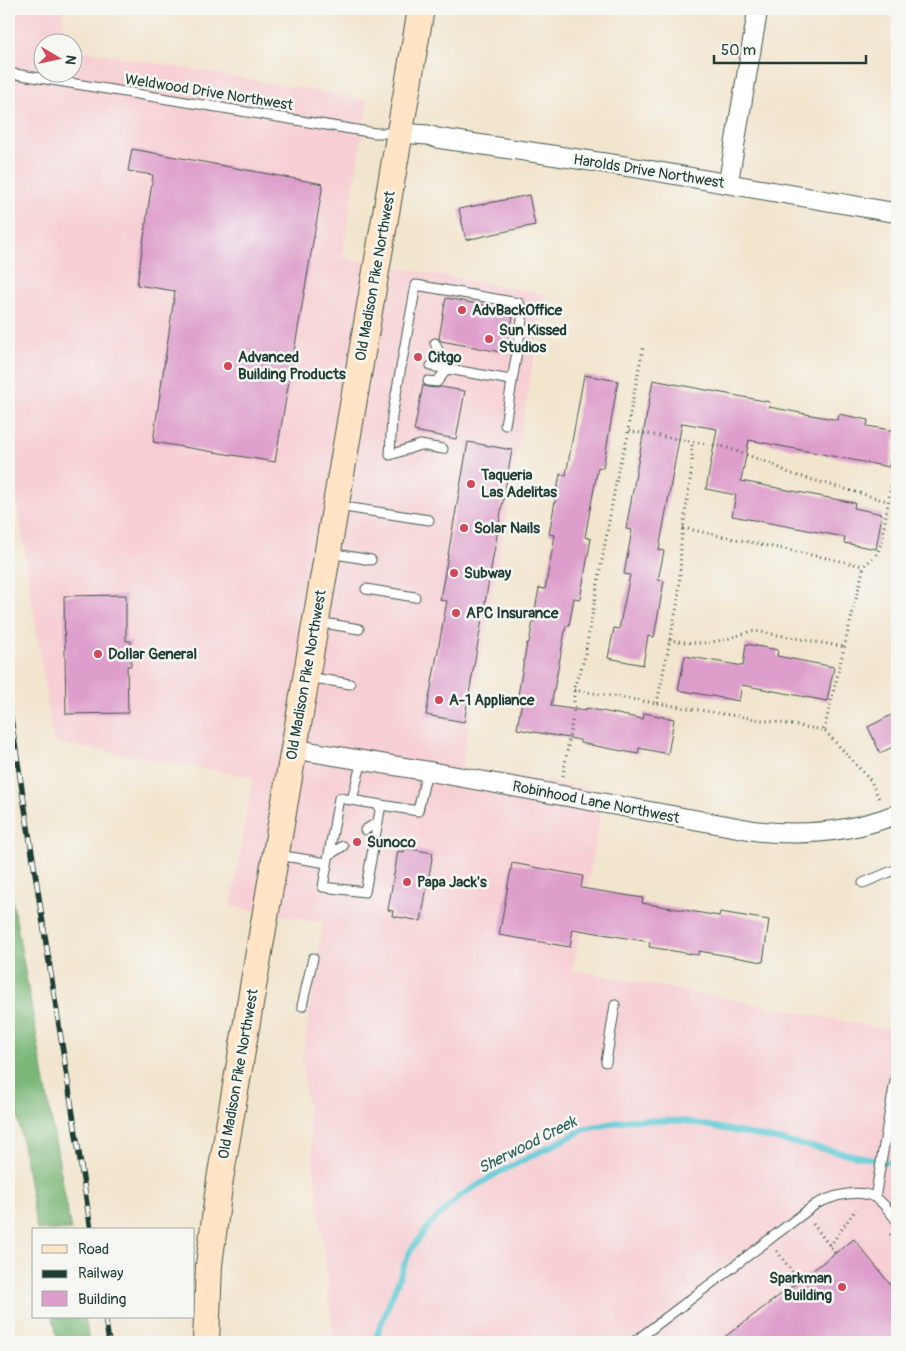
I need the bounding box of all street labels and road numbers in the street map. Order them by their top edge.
street label: Weldwood Drive Northwest [123,70,295,115]
street label: Harolds Drive Northwest [572,150,727,193]
street label: Old Madison Pike Northwest [351,189,400,363]
street label: Old Madison Pike Northwest [282,588,331,762]
street label: Robinhood Lane Northwest [511,777,682,828]
street label: Old Madison Pike Northwest [214,987,263,1161]

